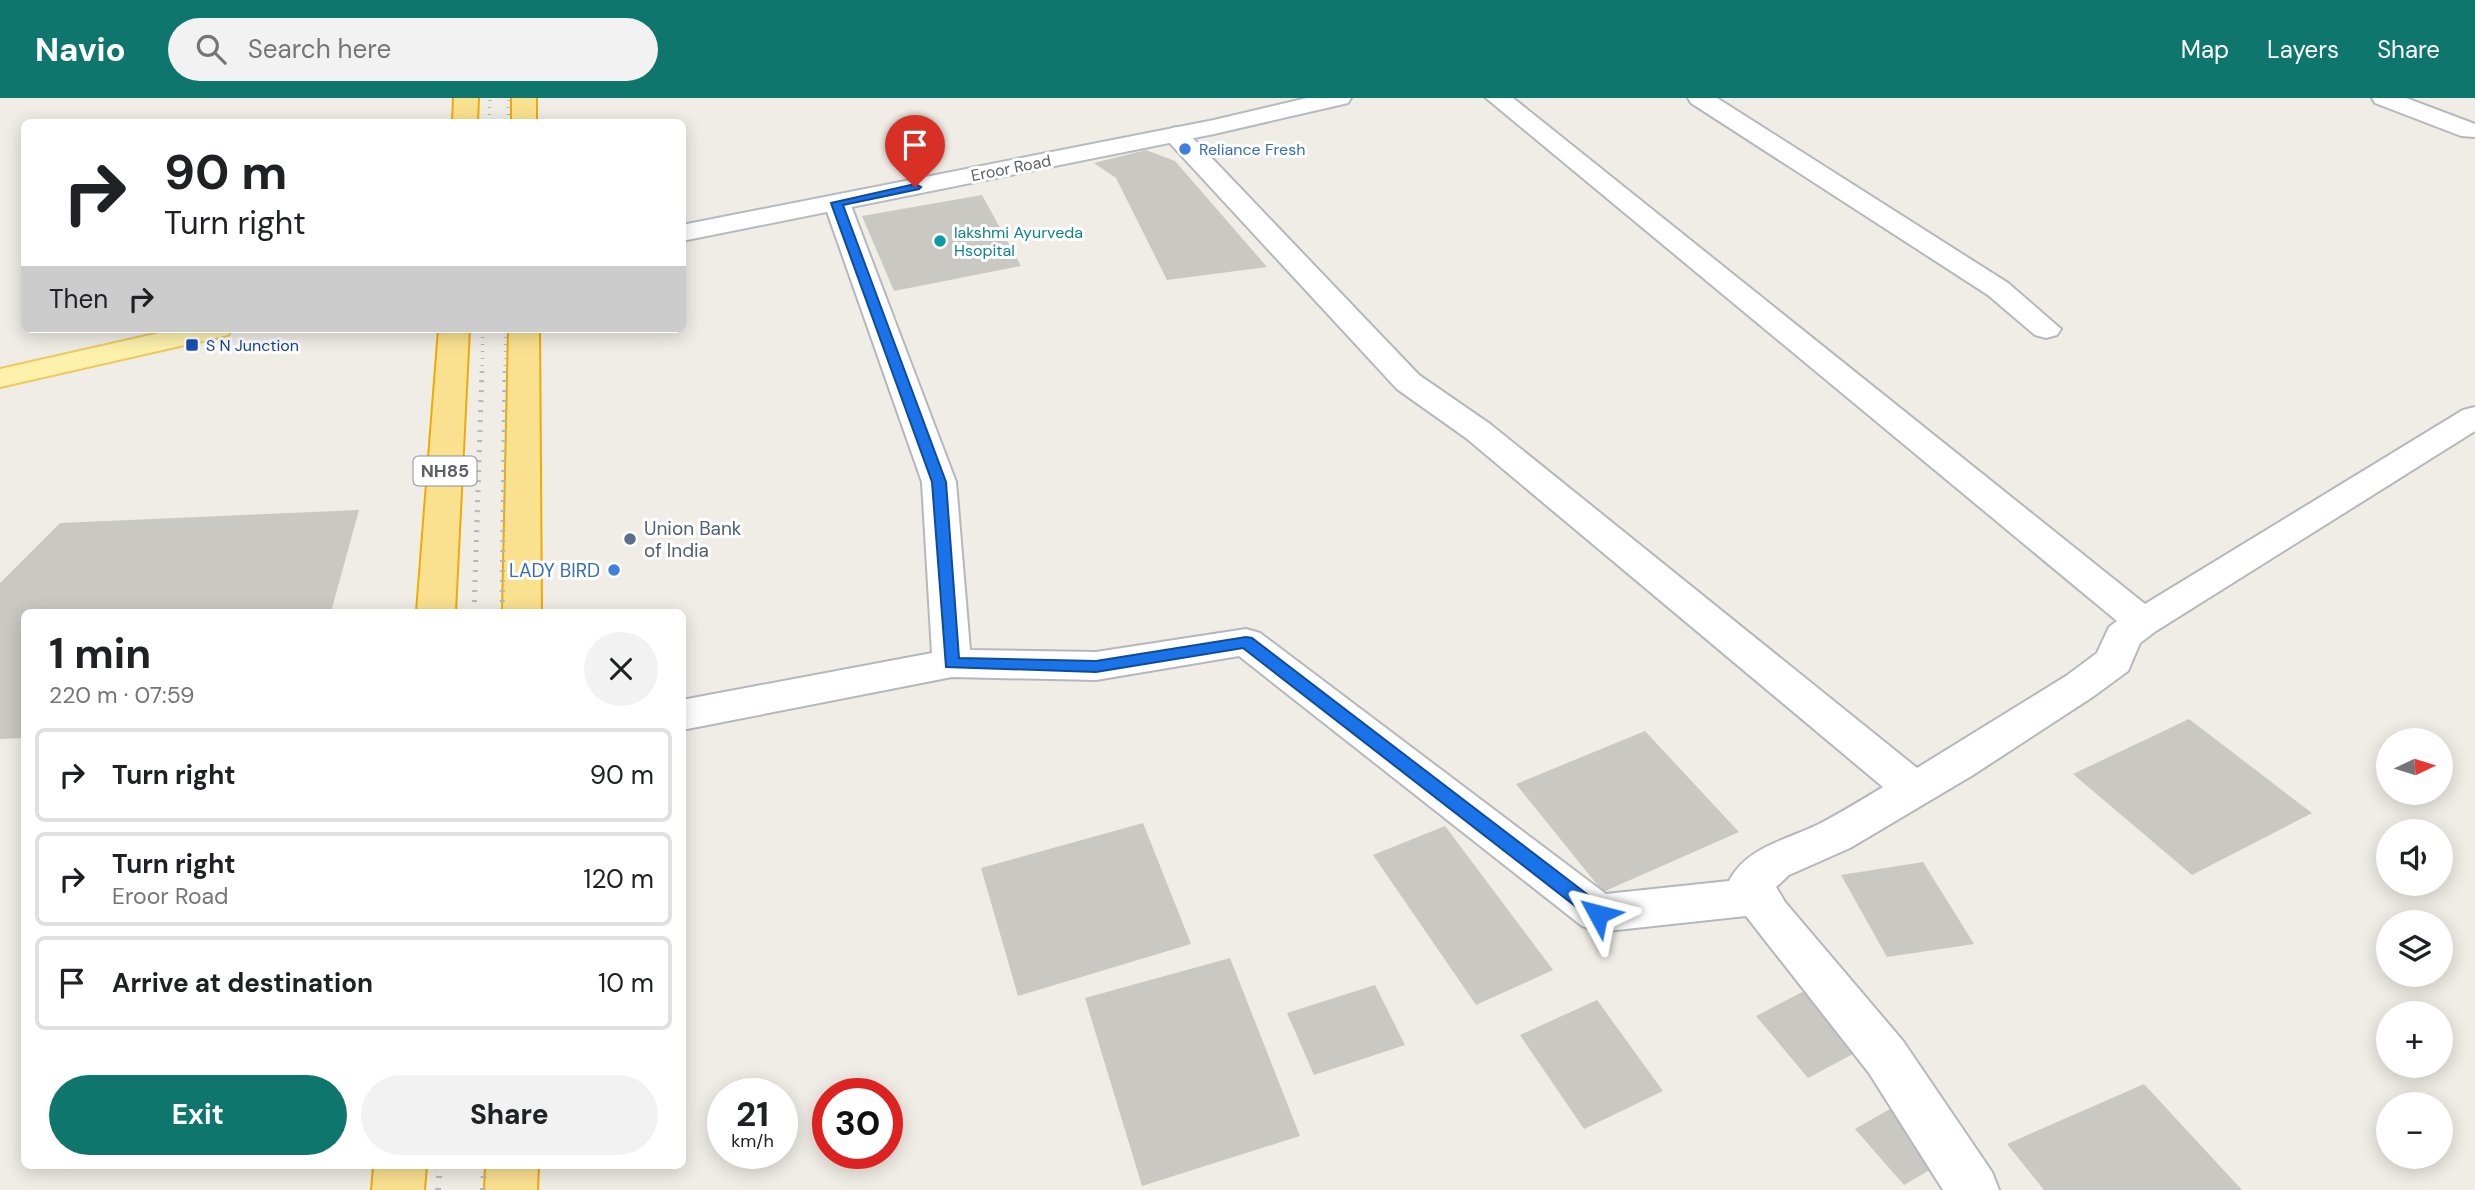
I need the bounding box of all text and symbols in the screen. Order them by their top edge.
search box [168,18,658,81]
text: Navio [35,28,126,71]
icon: search [192,30,230,68]
text: Search here [248,32,391,66]
text: Map [2181,34,2229,65]
text: Layers [2267,34,2339,65]
text: Share [2377,34,2440,65]
pin [885,115,945,187]
icon: arrive [896,126,934,164]
place label: Reliance Fresh [1199,139,1305,160]
text: 90 m [164,140,287,204]
marker: Reliance Fresh [1177,141,1193,157]
icon: right [49,147,140,238]
street label: Eroor Road [969,150,1053,186]
text: Turn right [164,202,306,244]
place label: lakshmi Ayurveda Hsopital [954,222,1083,261]
marker: lakshmi Ayurveda Hsopital [932,233,948,249]
icon: right [122,280,160,318]
text: Then [49,282,108,316]
place label: S N Junction [206,335,299,356]
marker: S N Junction [184,337,200,353]
road number: NH85 [414,456,476,486]
place label: Union Bank of India [644,516,742,563]
marker: Union Bank of India [622,531,638,547]
place label: LADY BIRD [509,558,600,583]
marker: LADY BIRD [606,562,622,578]
text: 1 min [49,626,151,681]
button: close [584,632,658,706]
text: 220 m · 07:59 [49,680,195,710]
north arrow [2376,728,2454,805]
map controls [2376,728,2453,1169]
icon: right [53,756,91,794]
text: Turn right [112,758,236,792]
text: 90 m [590,758,654,792]
button: sound [2376,819,2453,896]
text: Turn right [112,847,236,881]
icon: right [53,860,91,898]
text: 120 m [583,862,654,896]
position arrow [1561,877,1635,951]
text: Eroor Road [112,881,229,911]
button: layers [2376,910,2453,987]
icon: arrive [53,964,91,1002]
text: Arrive at destination [112,966,373,1000]
text: 10 m [598,966,654,1000]
button: + [2376,1001,2453,1078]
button: Exit [49,1075,347,1155]
button: Share [361,1075,658,1155]
speed limit sign: 30 [812,1078,903,1169]
text: 21 [736,1091,769,1137]
button: − [2376,1092,2453,1169]
text: km/h [731,1129,774,1153]

